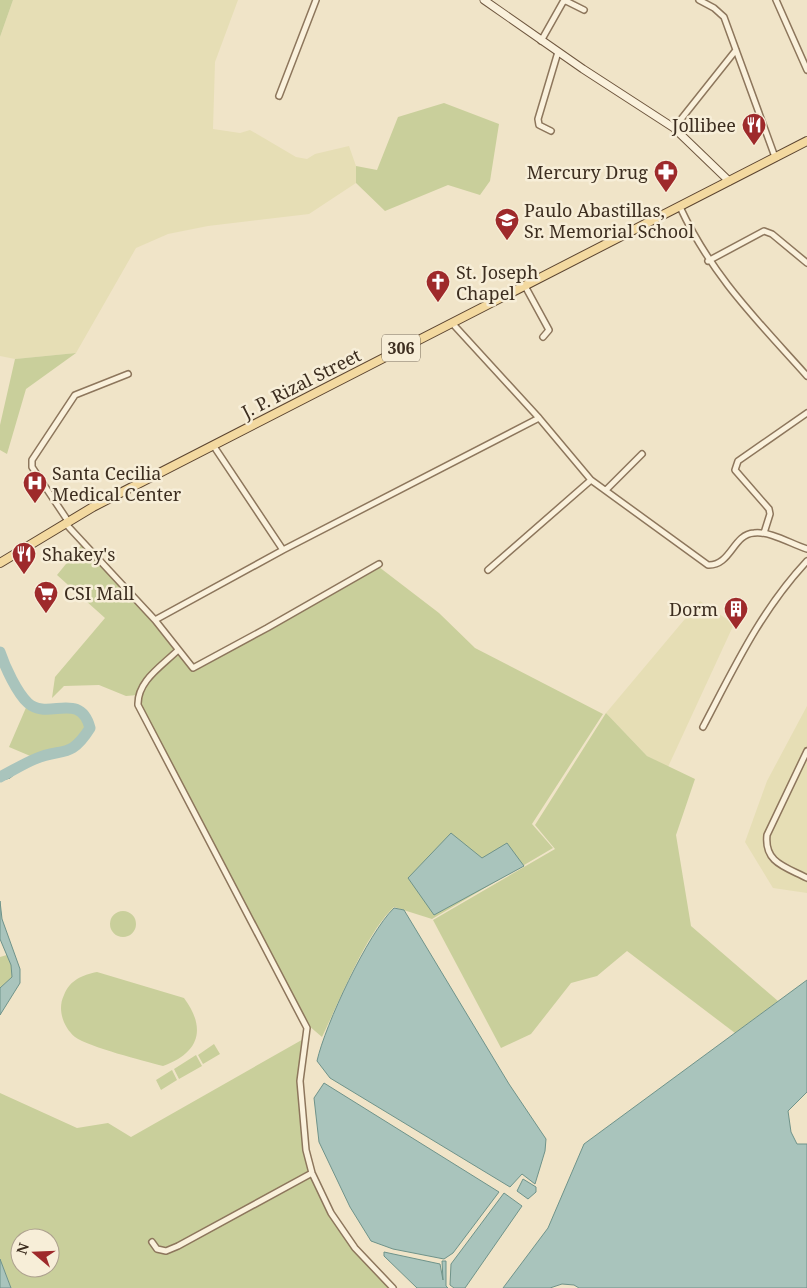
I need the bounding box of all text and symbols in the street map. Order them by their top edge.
restaurant icon: Jollibee [741,112,767,146]
place label: Jollibee [671,113,736,137]
pharmacy icon: Mercury Drug [653,159,679,193]
place label: Mercury Drug [527,160,648,184]
place label: Paulo Abastillas, Sr. Memorial School [524,198,695,243]
school or university icon: Paulo Abastillas, Sr. Memorial School [494,207,520,241]
place label: St. Joseph Chapel [456,260,538,305]
church icon: St. Joseph Chapel [425,269,451,303]
road number: 306 [382,334,420,362]
street label: J. P. Rizal Street [236,343,365,424]
place label: Santa Cecilia Medical Center [52,461,182,506]
hospital icon: Santa Cecilia Medical Center [22,470,48,504]
restaurant icon: Shakey's [11,541,37,575]
place label: Shakey's [42,542,115,566]
supermarket icon: CSI Mall [33,580,59,614]
place label: CSI Mall [64,581,135,605]
building icon: Dorm [723,596,749,630]
place label: Dorm [669,597,718,621]
north arrow [10,1228,60,1278]
text: N [11,1240,33,1257]

